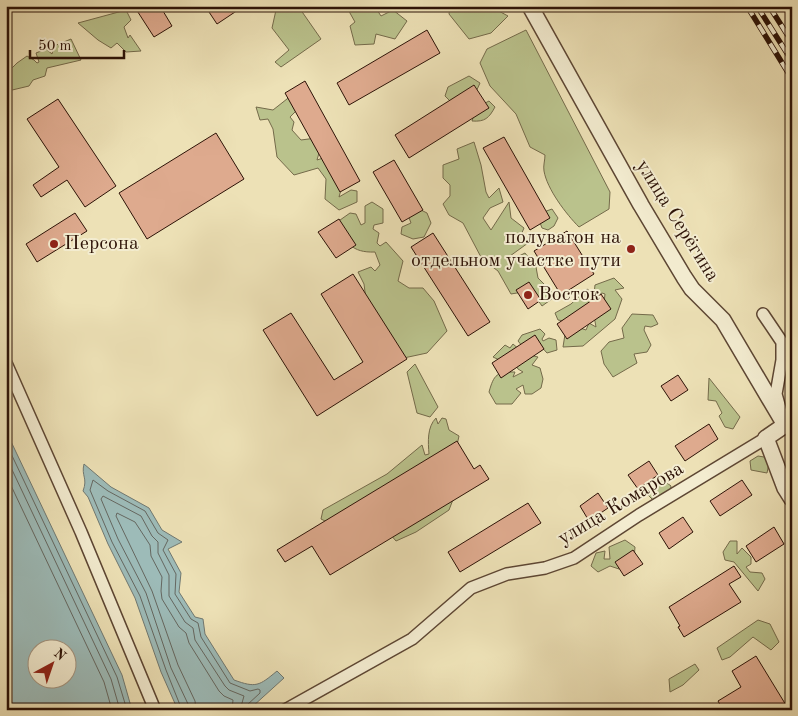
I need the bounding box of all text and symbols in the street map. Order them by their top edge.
scale bar [30,28,124,60]
text: 50 m [38,39,72,54]
street label: улица Серёгина [632,157,722,285]
place label: полувагон на отдельном участке пути [411,228,621,271]
place label: Персона [64,234,139,254]
marker: Персона [48,238,60,250]
marker: полувагон на отдельном участке пути [625,243,637,255]
place label: Восток [538,285,600,305]
marker: Восток [522,289,534,301]
street label: улица Комарова [555,459,687,549]
north arrow [28,638,78,688]
text: N [51,646,69,664]

